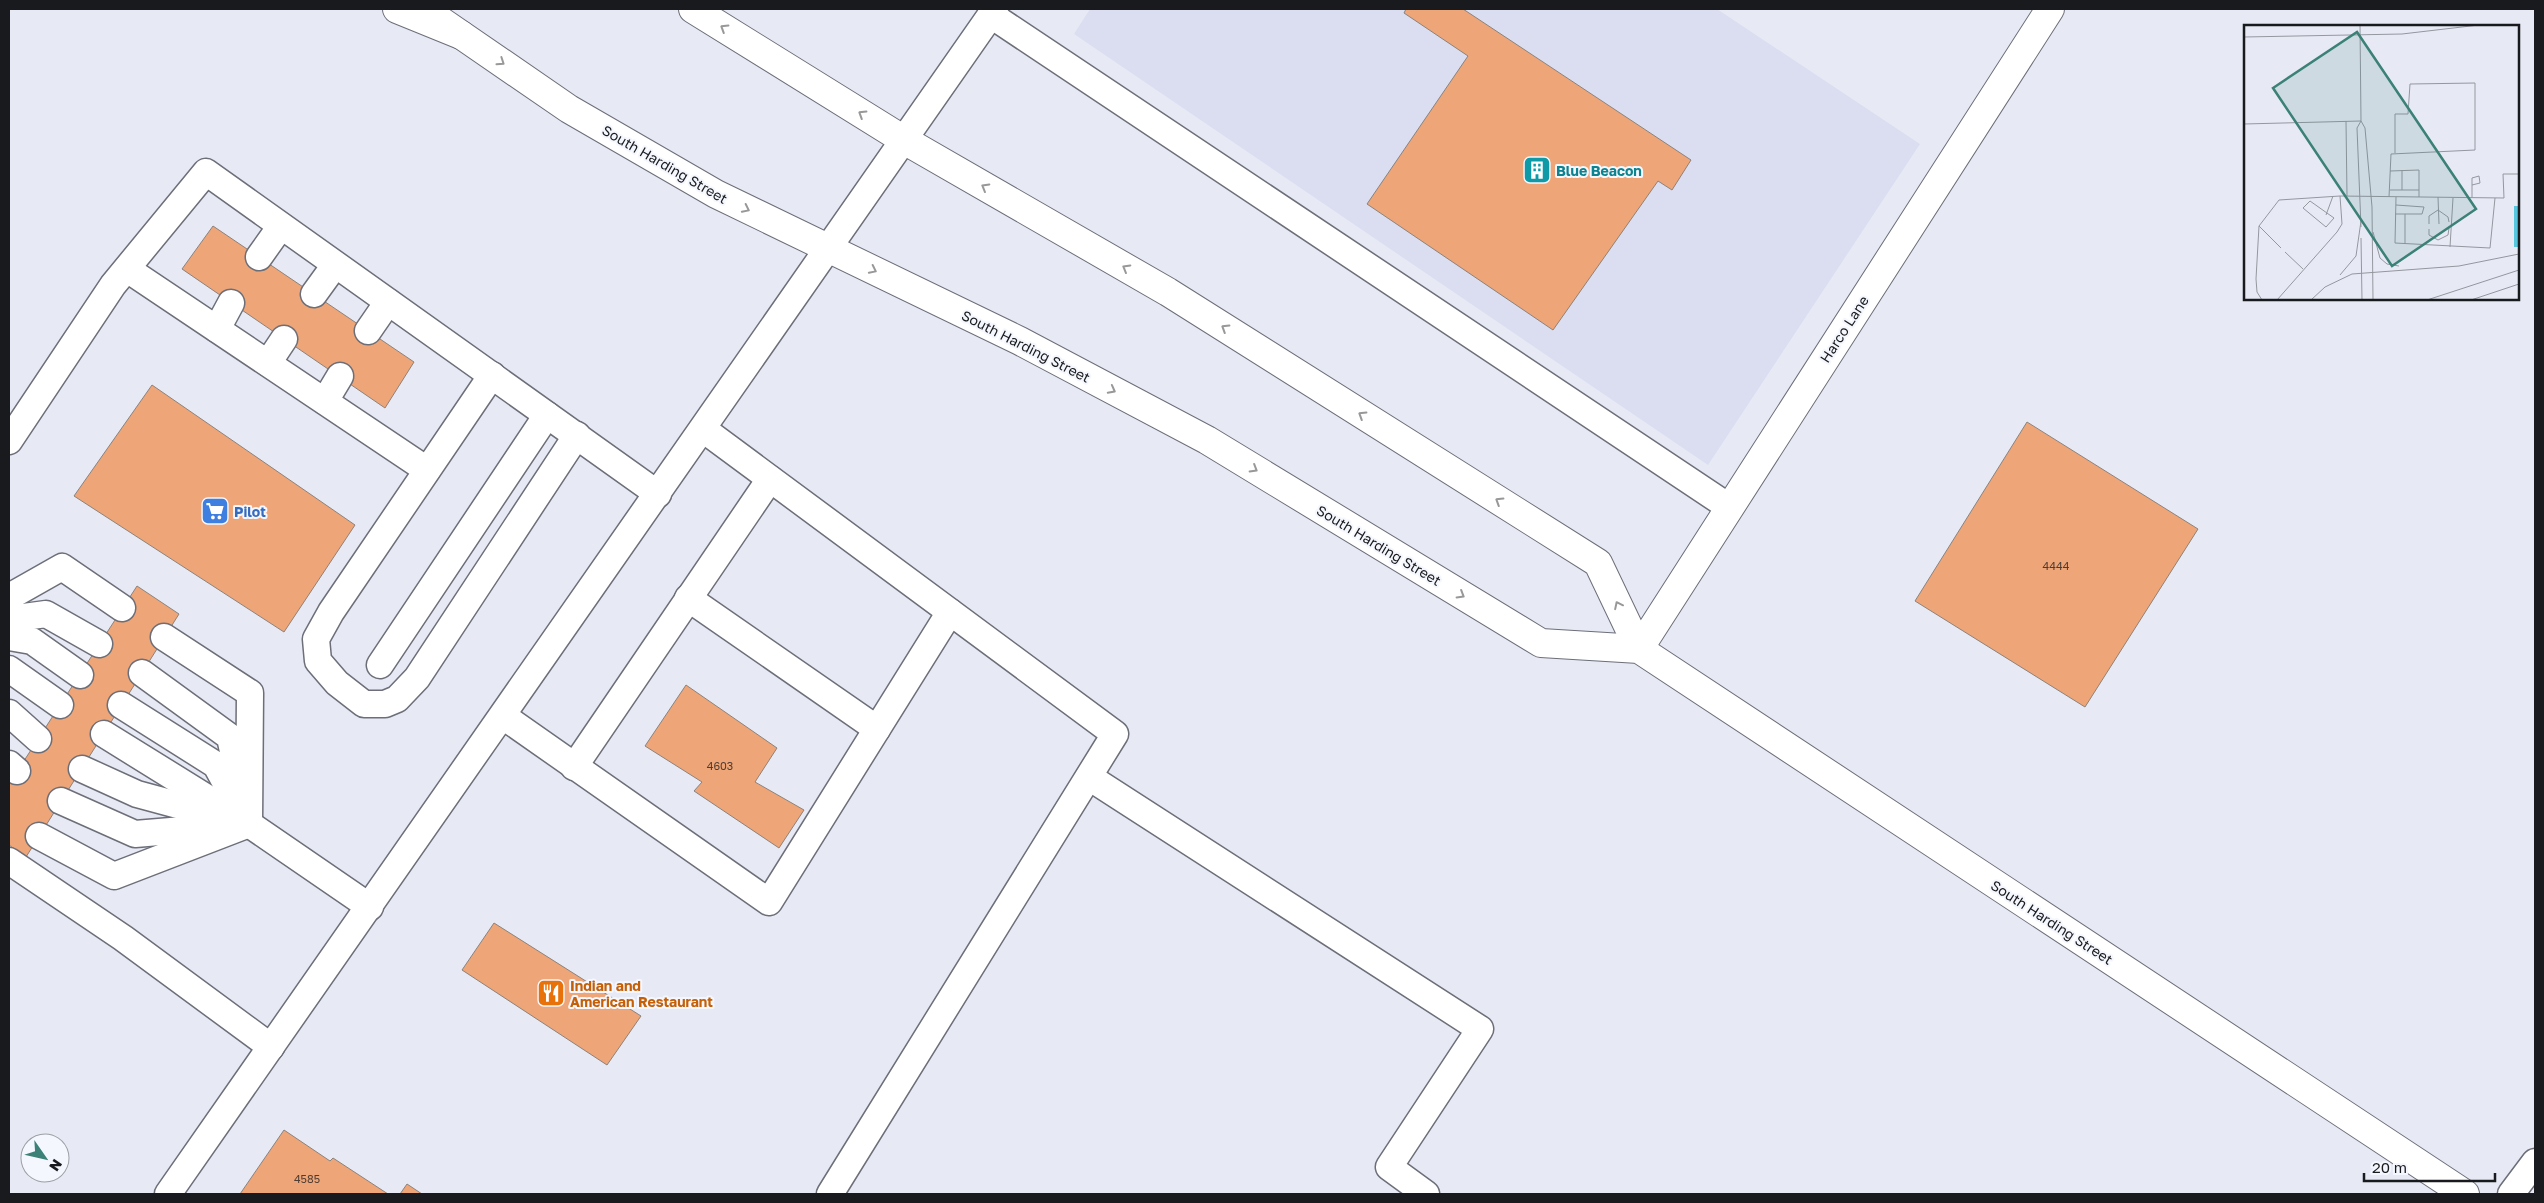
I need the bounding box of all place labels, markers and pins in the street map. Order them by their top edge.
building icon: Blue Beacon [1522,155,1552,185]
place label: Blue Beacon [1556,162,1642,179]
supermarket icon: Pilot [200,496,230,526]
place label: Pilot [234,503,266,520]
place label: Indian and American Restaurant [570,977,713,1010]
restaurant icon: Indian and American Restaurant [536,978,566,1008]

